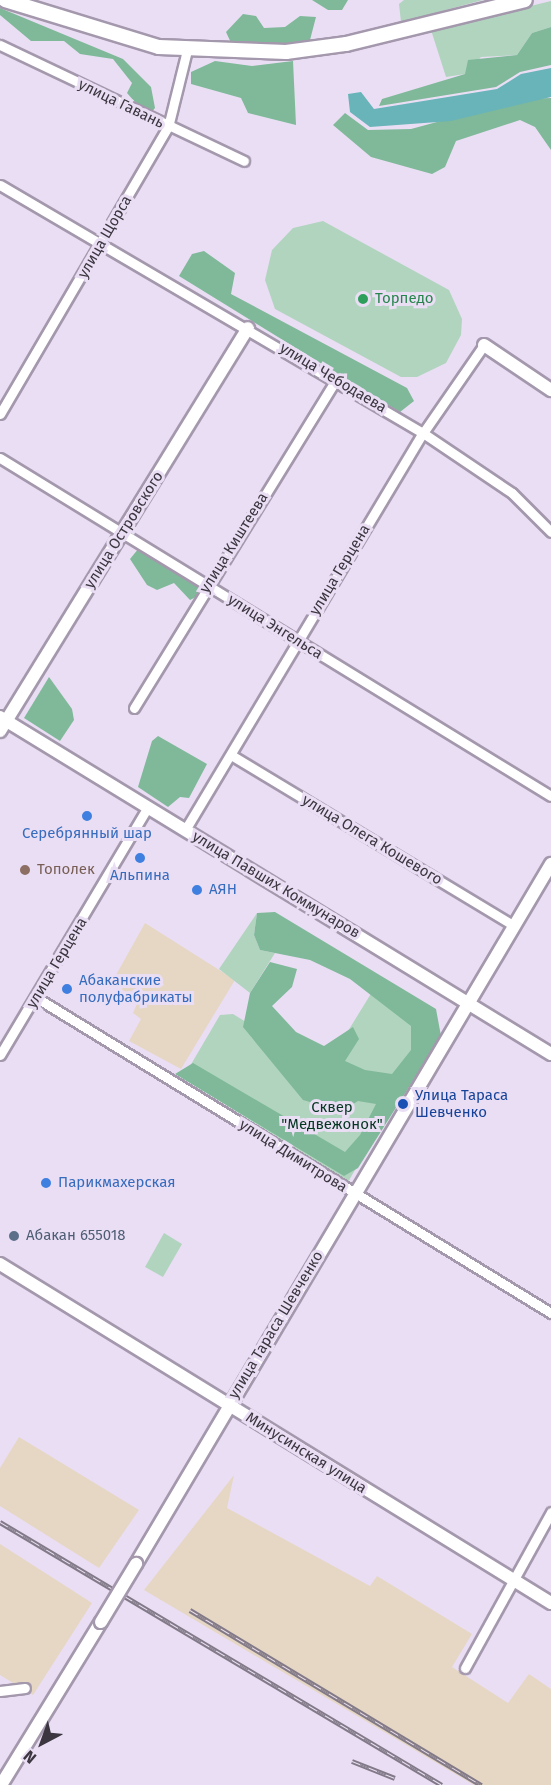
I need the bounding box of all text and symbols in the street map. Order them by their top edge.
street label: улица Гавань [75,75,167,133]
street label: улица Щорса [74,192,136,282]
place label: Торпедо [375,290,434,308]
marker: Торпедо [356,292,370,306]
street label: улица Чебодаева [276,339,390,417]
street label: улица Островского [81,468,167,592]
street label: улица Киштеева [196,490,272,596]
street label: улица Герцена [306,521,374,619]
street label: улица Энгельса [224,591,326,663]
street label: улица Олега Кошевого [299,791,445,889]
marker: Серебрянный шар [80,809,94,823]
place label: Серебрянный шар [22,825,152,843]
street label: улица Павших Коммунаров [189,828,363,942]
marker: Альпина [133,851,147,865]
place label: Тополек [37,861,95,879]
marker: Тополек [18,863,32,877]
place label: Альпина [110,867,170,885]
place label: АЯН [209,881,237,899]
marker: АЯН [190,883,204,897]
street label: улица Герцена [23,914,91,1012]
place label: Абаканские полуфабрикаты [79,971,192,1006]
marker: Абаканские полуфабрикаты [60,982,74,996]
place label: Улица Тараса Шевченко [415,1086,508,1121]
marker: Улица Тараса Шевченко [396,1097,410,1111]
park label: Сквер "Медвежонок" [281,1098,383,1133]
street label: улица Димитрова [236,1116,350,1196]
place label: Парикмахерская [58,1174,176,1192]
marker: Парикмахерская [39,1176,53,1190]
place label: Абакан 655018 [26,1227,126,1245]
marker: Абакан 655018 [7,1229,21,1243]
street label: улица Тараса Шевченко [225,1248,327,1402]
street label: Минусинская улица [242,1409,370,1497]
north arrow [12,1713,72,1773]
text: N [20,1746,40,1768]

